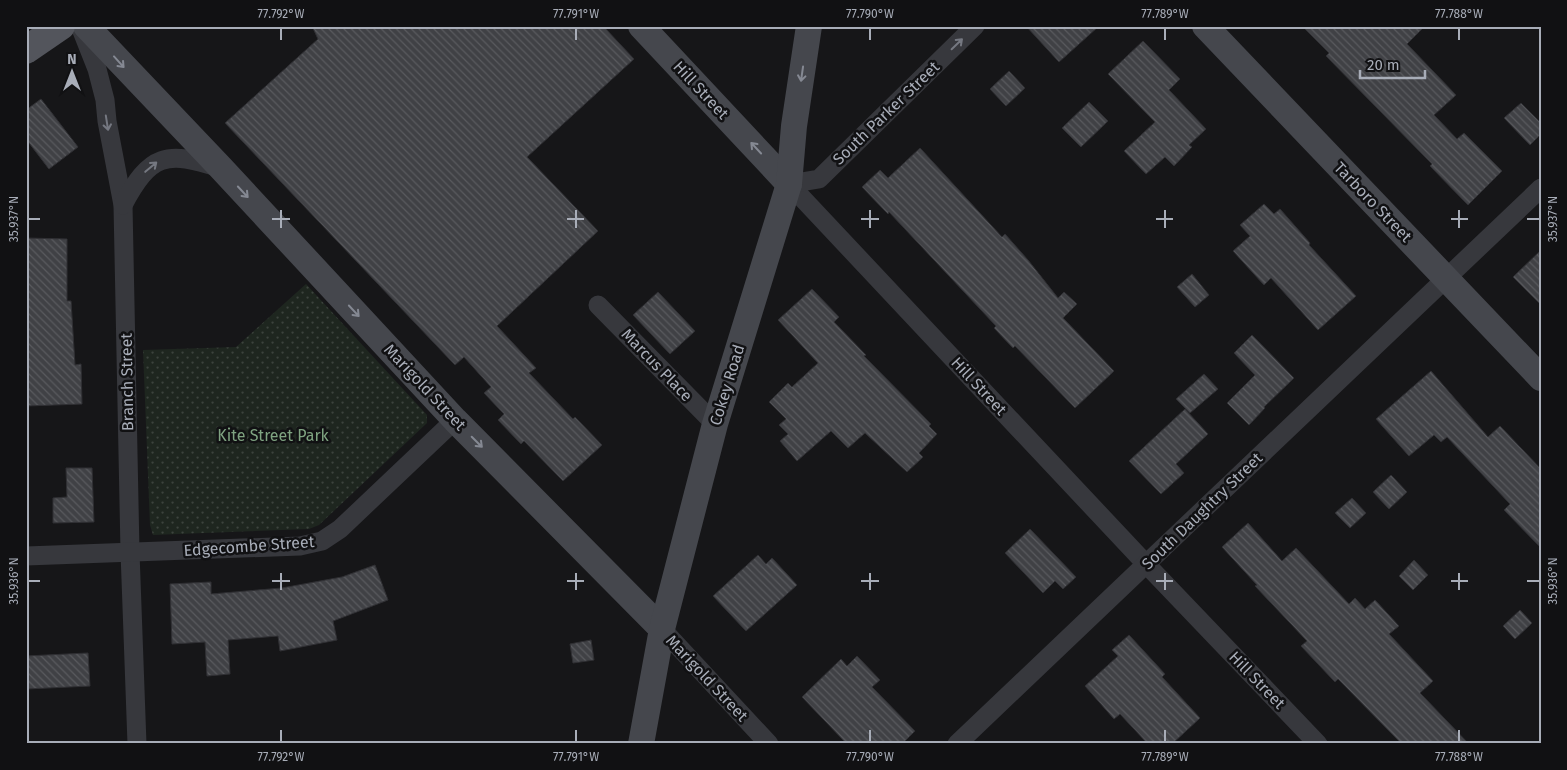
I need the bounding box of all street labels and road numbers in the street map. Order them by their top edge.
street label: Hill Street [669,57,733,123]
street label: South Parker Street [829,57,943,169]
street label: Tarboro Street [1330,158,1416,246]
street label: Marcus Place [618,325,696,405]
street label: Branch Street [117,333,137,431]
street label: Marigold Street [380,340,470,434]
street label: Cokey Road [706,342,748,428]
street label: Hill Street [947,353,1011,419]
street label: South Daughtry Street [1138,448,1266,573]
street label: Edgecombe Street [183,532,315,560]
street label: Marigold Street [662,631,752,725]
street label: Hill Street [1225,647,1289,713]

